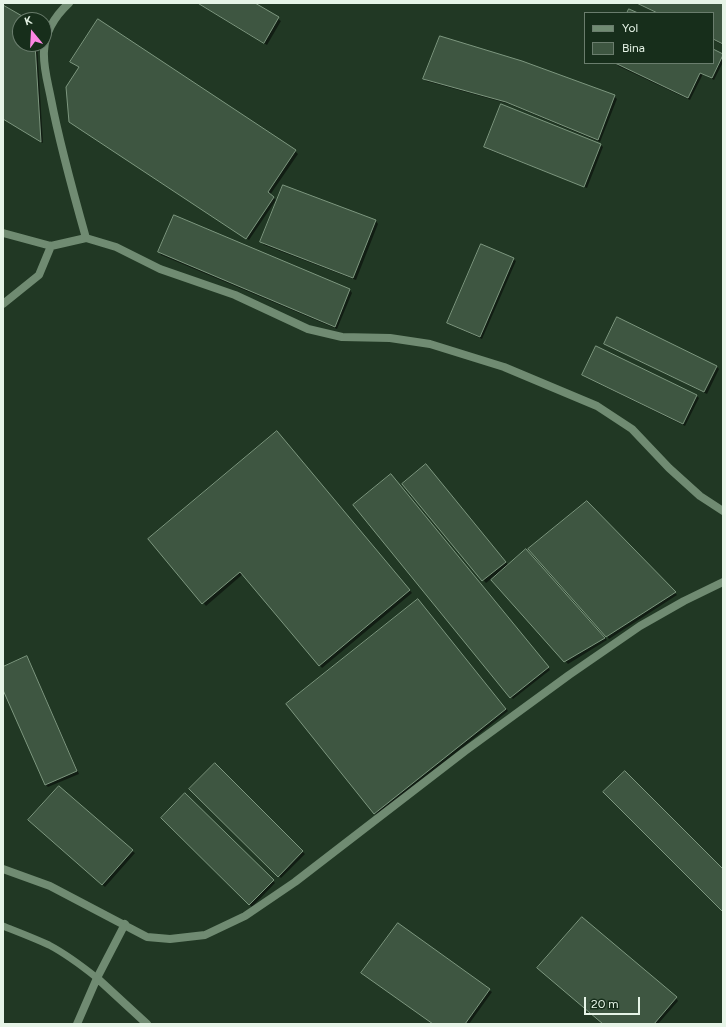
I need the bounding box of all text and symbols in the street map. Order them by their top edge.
north arrow [12,12,52,52]
legend [584,12,714,64]
text: K [23,14,34,28]
text: Yol [622,21,638,35]
text: Bina [622,41,645,55]
scale bar [586,989,642,1015]
text: 20 m [591,997,619,1011]

